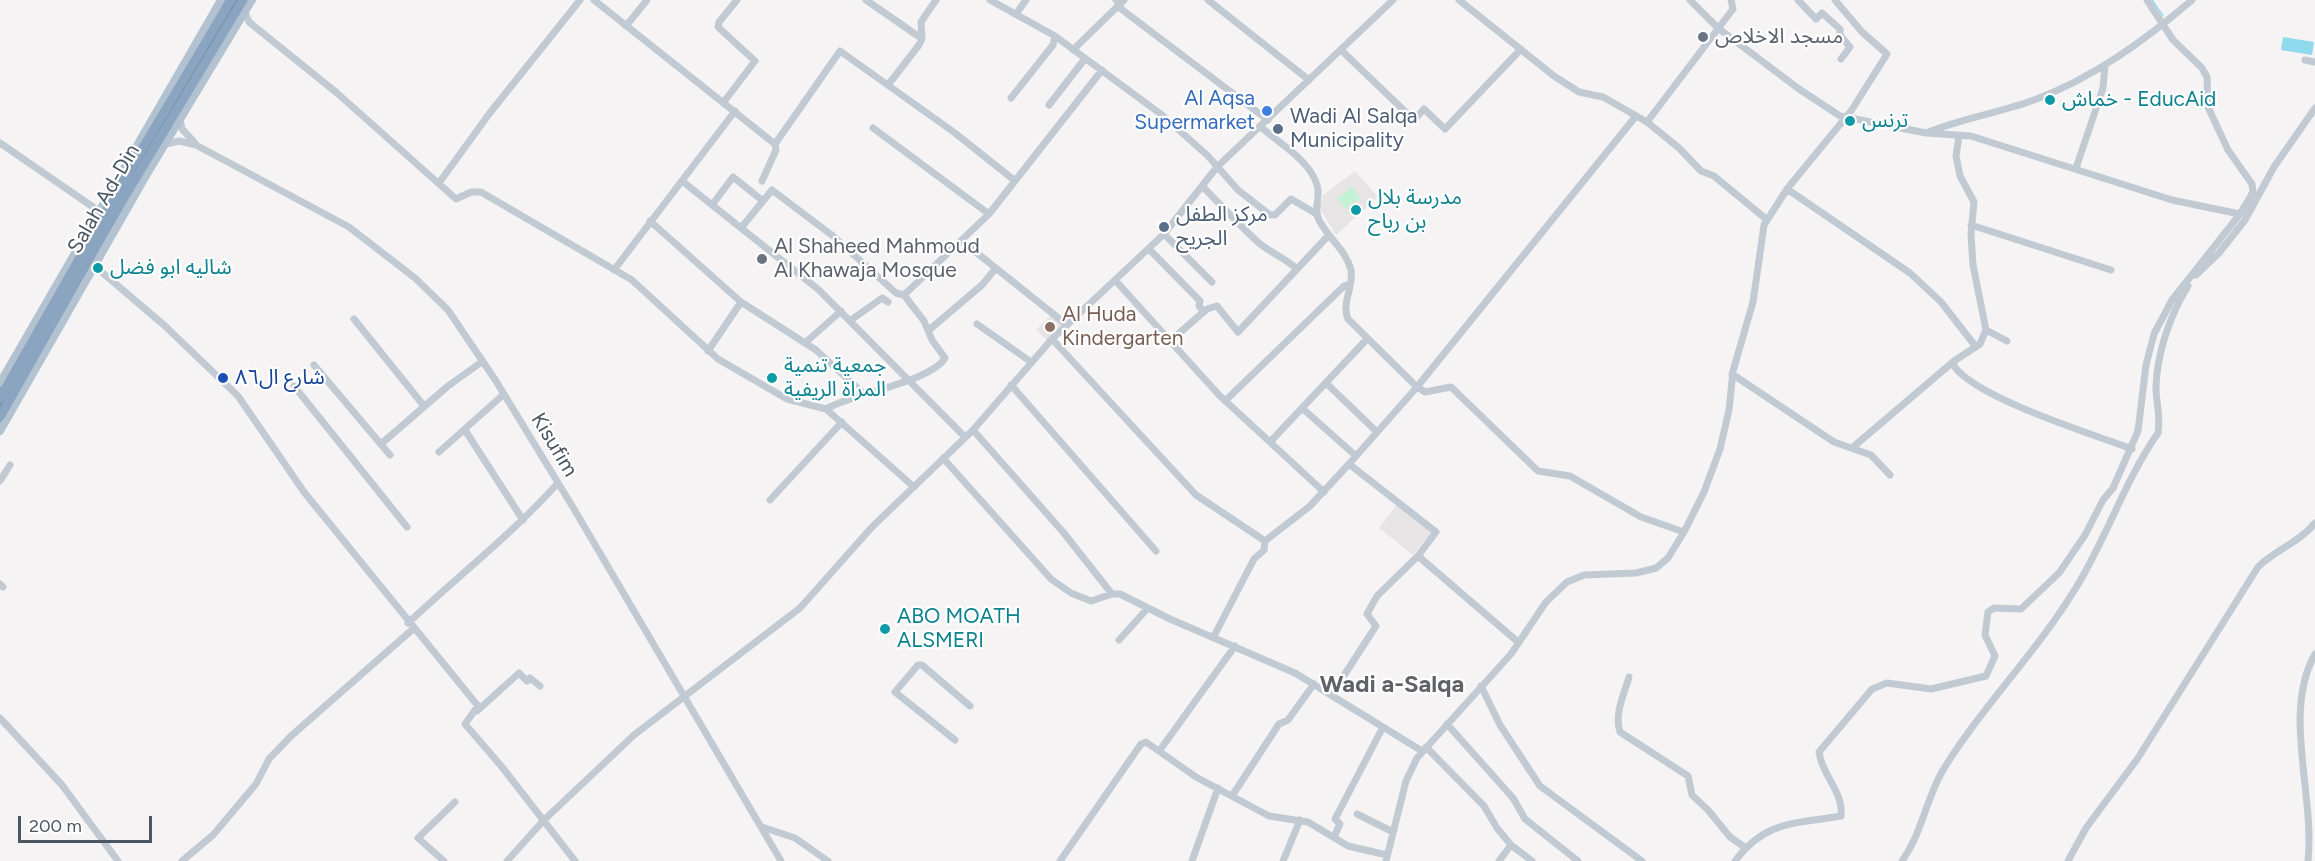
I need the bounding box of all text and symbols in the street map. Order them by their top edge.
place label: مسجد الاخلاص [1715,24,1843,50]
marker: مسجد الاخلاص [1696,30,1710,44]
place label: Al Aqsa Supermarket [1134,86,1255,136]
place label: خماش - EducAid [2062,87,2216,113]
marker: خماش - EducAid [2043,93,2057,107]
marker: Al Aqsa Supermarket [1260,104,1274,118]
place label: Wadi Al Salqa Municipality [1290,104,1417,154]
place label: ترنس [1862,108,1908,134]
marker: ترنس [1843,114,1857,128]
marker: Wadi Al Salqa Municipality [1271,122,1285,136]
street label: Salah Ad-Din [63,140,145,258]
place label: مدرسة بلال بن رباح [1368,185,1462,235]
place label: مركز الطفل الجريح [1176,202,1268,252]
marker: مدرسة بلال بن رباح [1349,203,1363,217]
marker: مركز الطفل الجريح [1157,220,1171,234]
place label: Al Shaheed Mahmoud Al Khawaja Mosque [774,234,980,284]
marker: Al Shaheed Mahmoud Al Khawaja Mosque [755,252,769,266]
place label: شاليه ابو فضل [110,255,232,281]
marker: شاليه ابو فضل [91,261,105,275]
place label: Al Huda Kindergarten [1062,302,1183,352]
marker: Al Huda Kindergarten [1043,320,1057,334]
place label: جمعية تنمية المراة الريفية [784,353,886,403]
place label: شارع ال٨٦ [235,365,325,391]
marker: شارع ال٨٦ [216,371,230,385]
marker: جمعية تنمية المراة الريفية [765,371,779,385]
street label: Kisufim [525,409,583,481]
place label: ABO MOATH ALSMERI [897,604,1021,654]
marker: ABO MOATH ALSMERI [878,622,892,636]
district label: Wadi a-Salqa [1320,671,1464,699]
scale bar [21,804,154,842]
text: 200 m [29,815,82,837]

